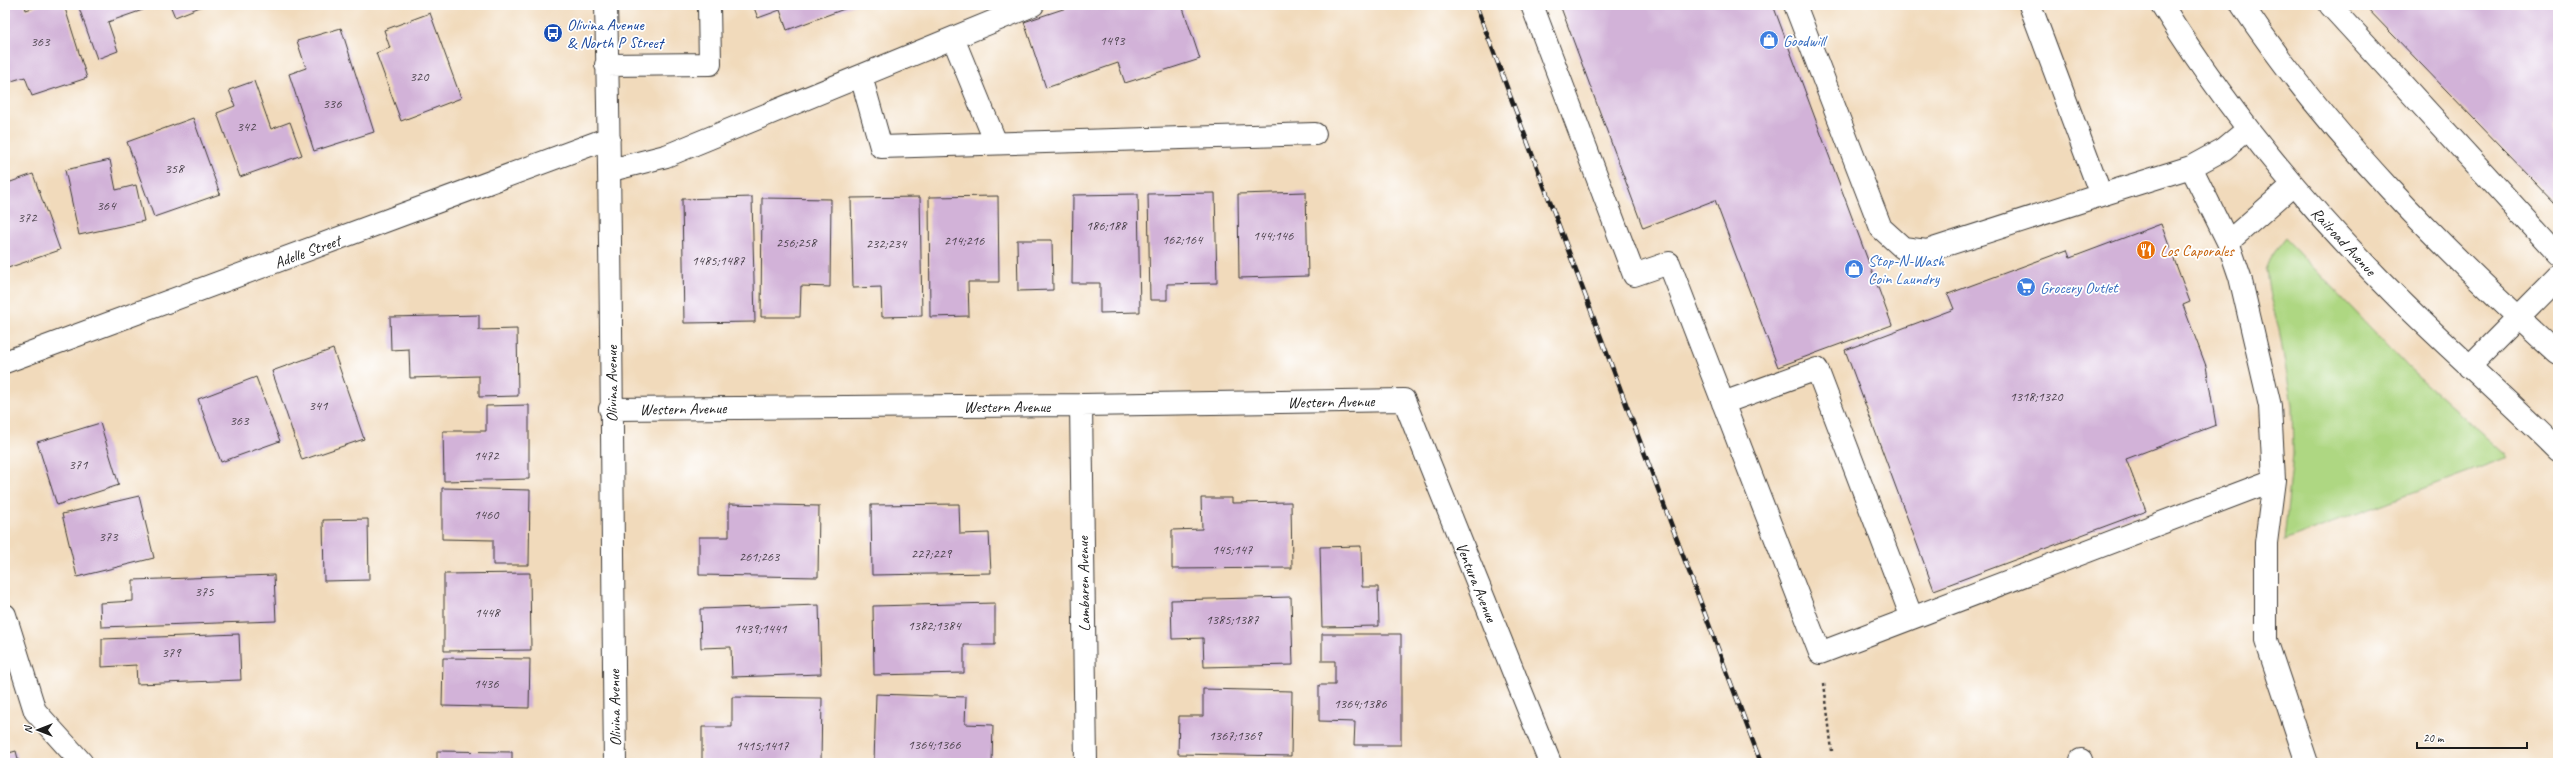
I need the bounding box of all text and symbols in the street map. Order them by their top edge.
place label: Olivina Avenue & North P Street [567,15,666,53]
bus stop icon: Olivina Avenue & North P Street [542,22,564,44]
shop icon: Goodwill [1758,29,1780,51]
place label: Goodwill [1783,31,1828,51]
house number: 1493 [1099,32,1126,49]
house number: 363 [31,33,51,50]
house number: 320 [410,68,430,85]
house number: 336 [323,95,342,112]
house number: 342 [237,118,257,135]
house number: 358 [165,160,185,177]
house number: 364 [97,197,117,214]
street label: Railroad Avenue [2306,203,2381,281]
house number: 372 [18,209,38,226]
house number: 186;188 [1086,217,1128,234]
house number: 144;146 [1253,227,1294,244]
street label: Adelle Street [272,230,346,273]
house number: 162;164 [1162,231,1204,248]
house number: 214;216 [944,232,985,249]
house number: 256;258 [776,234,818,251]
house number: 232;234 [866,235,908,252]
restaurant icon: Los Caporales [2135,239,2157,261]
place label: Los Caporales [2160,241,2235,261]
place label: Stop-N-Wash Coin Laundry [1868,251,1945,289]
house number: 1485;1487 [691,252,745,269]
shop icon: Stop-N-Wash Coin Laundry [1843,258,1865,280]
supermarket icon: Grocery Outlet [2015,276,2037,298]
place label: Grocery Outlet [2040,278,2119,298]
street label: Olivina Avenue [602,344,622,422]
house number: 1318;1320 [2009,388,2064,405]
street label: Western Avenue [1288,391,1376,413]
house number: 341 [309,397,328,414]
street label: Western Avenue [964,397,1052,417]
street label: Western Avenue [640,398,728,420]
house number: 363 [230,412,250,429]
house number: 1472 [473,447,500,464]
house number: 371 [69,456,88,473]
house number: 1460 [473,506,500,523]
house number: 373 [99,528,119,545]
street label: Lambaren Avenue [1073,535,1095,632]
street label: Ventura Avenue [1451,540,1502,627]
house number: 145;147 [1212,541,1253,558]
house number: 227;229 [911,545,953,562]
house number: 261;263 [739,548,781,565]
house number: 375 [195,583,214,600]
house number: 1448 [474,604,501,621]
house number: 1385;1387 [1205,611,1259,628]
house number: 1382;1384 [907,617,962,634]
house number: 1439;1441 [733,620,787,637]
house number: 379 [162,644,182,661]
street label: Olivina Avenue [604,668,626,746]
house number: 1436 [473,675,499,692]
house number: 1364;1386 [1333,695,1387,712]
north arrow [18,710,58,750]
text: N [21,724,35,733]
scale bar [2417,724,2527,750]
house number: 1367;1369 [1208,727,1263,744]
text: 20 m [2423,730,2445,746]
house number: 1364;1366 [907,736,961,753]
house number: 1415;1417 [735,737,789,754]

